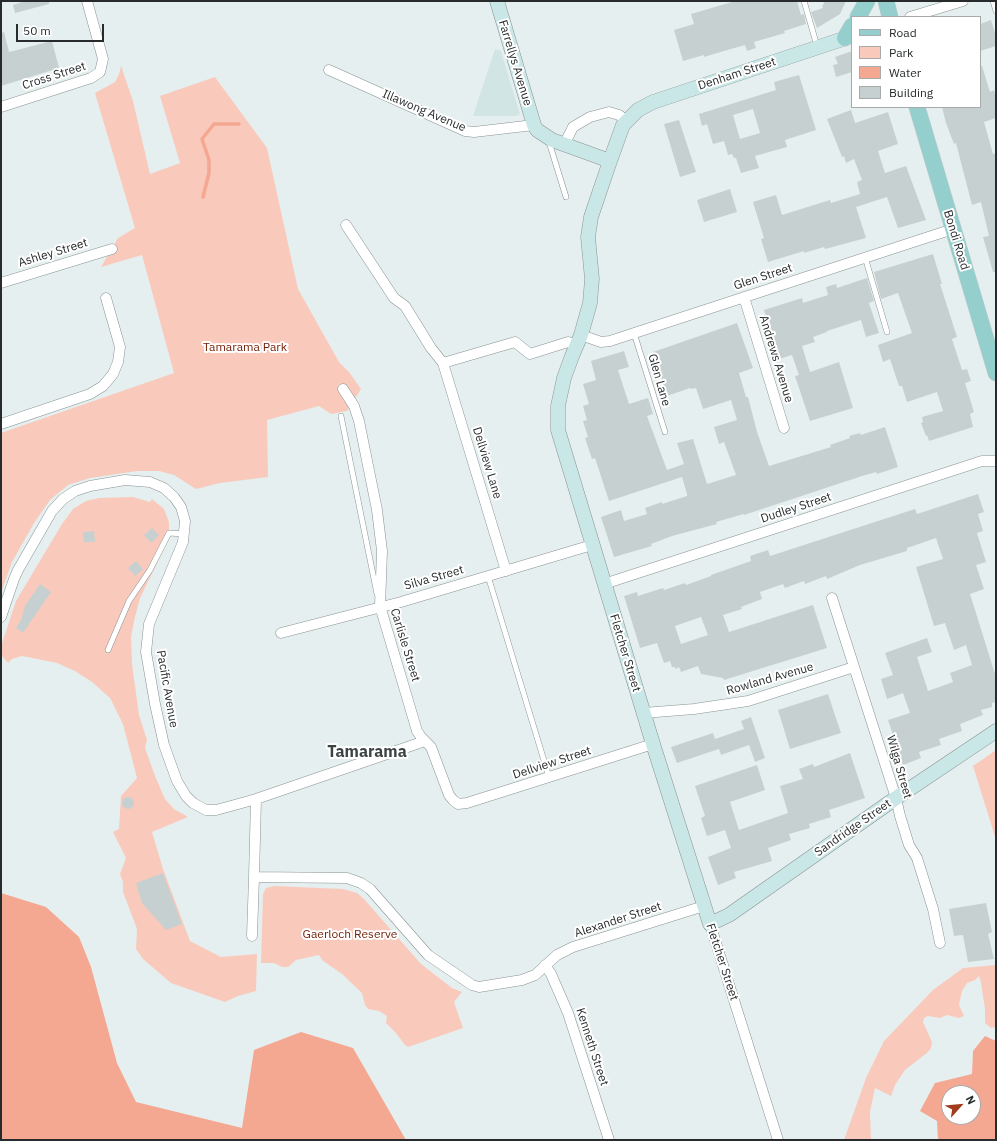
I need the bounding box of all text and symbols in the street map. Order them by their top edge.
scale bar [18,16,106,42]
legend [851,16,981,108]
street label: Farrellys Avenue [495,18,535,108]
text: 50 m [23,23,51,38]
text: Road [889,25,917,40]
text: Park [889,45,913,60]
street label: Denham Street [696,55,778,93]
street label: Cross Street [20,59,88,93]
text: Water [889,65,921,80]
text: Building [889,85,933,100]
street label: Illawong Avenue [380,87,468,135]
street label: Bondi Road [940,208,972,272]
street label: Ashley Street [17,236,89,270]
street label: Glen Street [732,261,794,293]
street label: Andrews Avenue [756,314,796,404]
park label: Tamarama Park [203,341,287,355]
street label: Glen Lane [645,352,673,408]
street label: Dellview Lane [469,425,505,501]
street label: Dudley Street [759,490,833,526]
street label: Silva Street [403,563,465,593]
street label: Carlisle Street [387,607,423,683]
street label: Fletcher Street [606,612,644,694]
street label: Pacific Avenue [153,649,181,729]
street label: Rowland Avenue [725,660,815,698]
street label: Wilga Street [883,734,915,800]
district label: Tamarama [327,742,407,762]
street label: Dellview Street [511,744,593,782]
street label: Sandridge Street [812,796,894,860]
street label: Alexander Street [573,899,663,941]
street label: Fletcher Street [703,922,741,1002]
park label: Gaerloch Reserve [303,928,397,942]
street label: Kenneth Street [573,1006,611,1088]
north arrow [941,1085,981,1125]
text: N [963,1093,979,1107]

